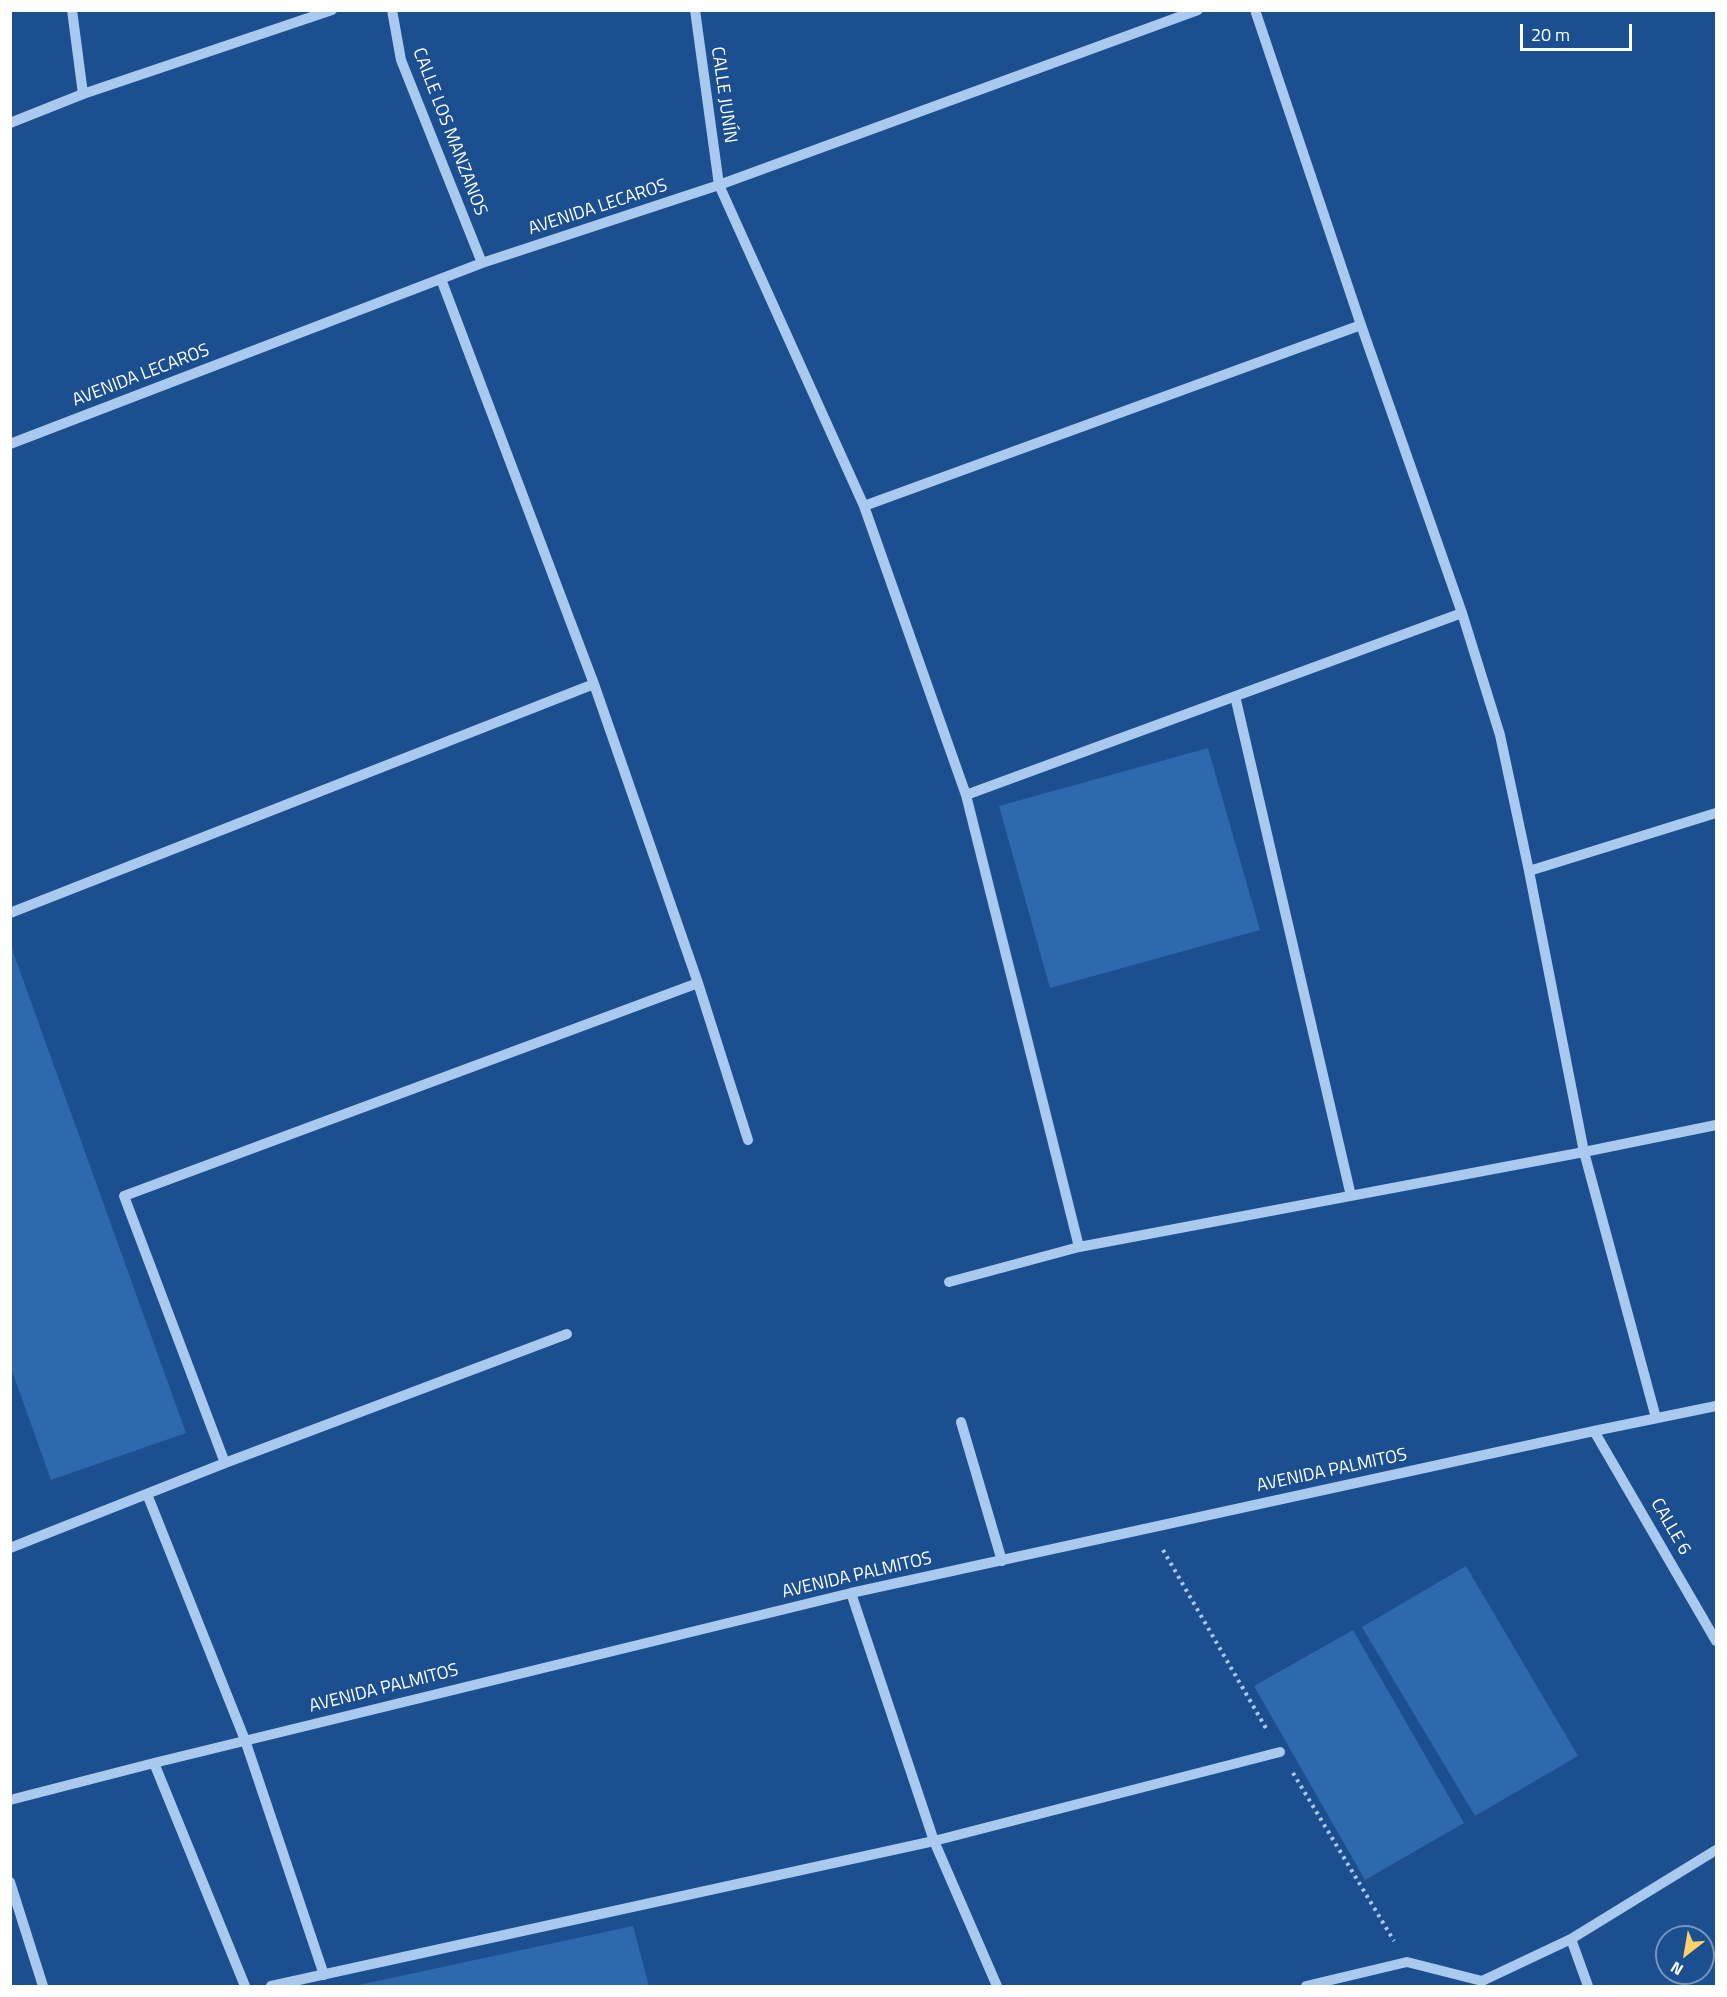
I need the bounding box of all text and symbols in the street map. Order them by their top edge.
scale bar [1523,12,1636,50]
text: 20 m [1531,21,1570,48]
street label: CALLE LOS MANZANOS [407,45,491,219]
street label: CALLE JUNÍN [706,45,740,145]
street label: AVENIDA LECAROS [526,175,670,241]
street label: AVENIDA LECAROS [69,340,213,412]
street label: AVENIDA PALMITOS [1255,1445,1409,1497]
street label: CALLE 6 [1645,1495,1695,1559]
street label: AVENIDA PALMITOS [780,1548,934,1604]
street label: AVENIDA PALMITOS [307,1660,461,1718]
north arrow [1655,1925,1715,1985]
text: N [1666,1956,1688,1982]

